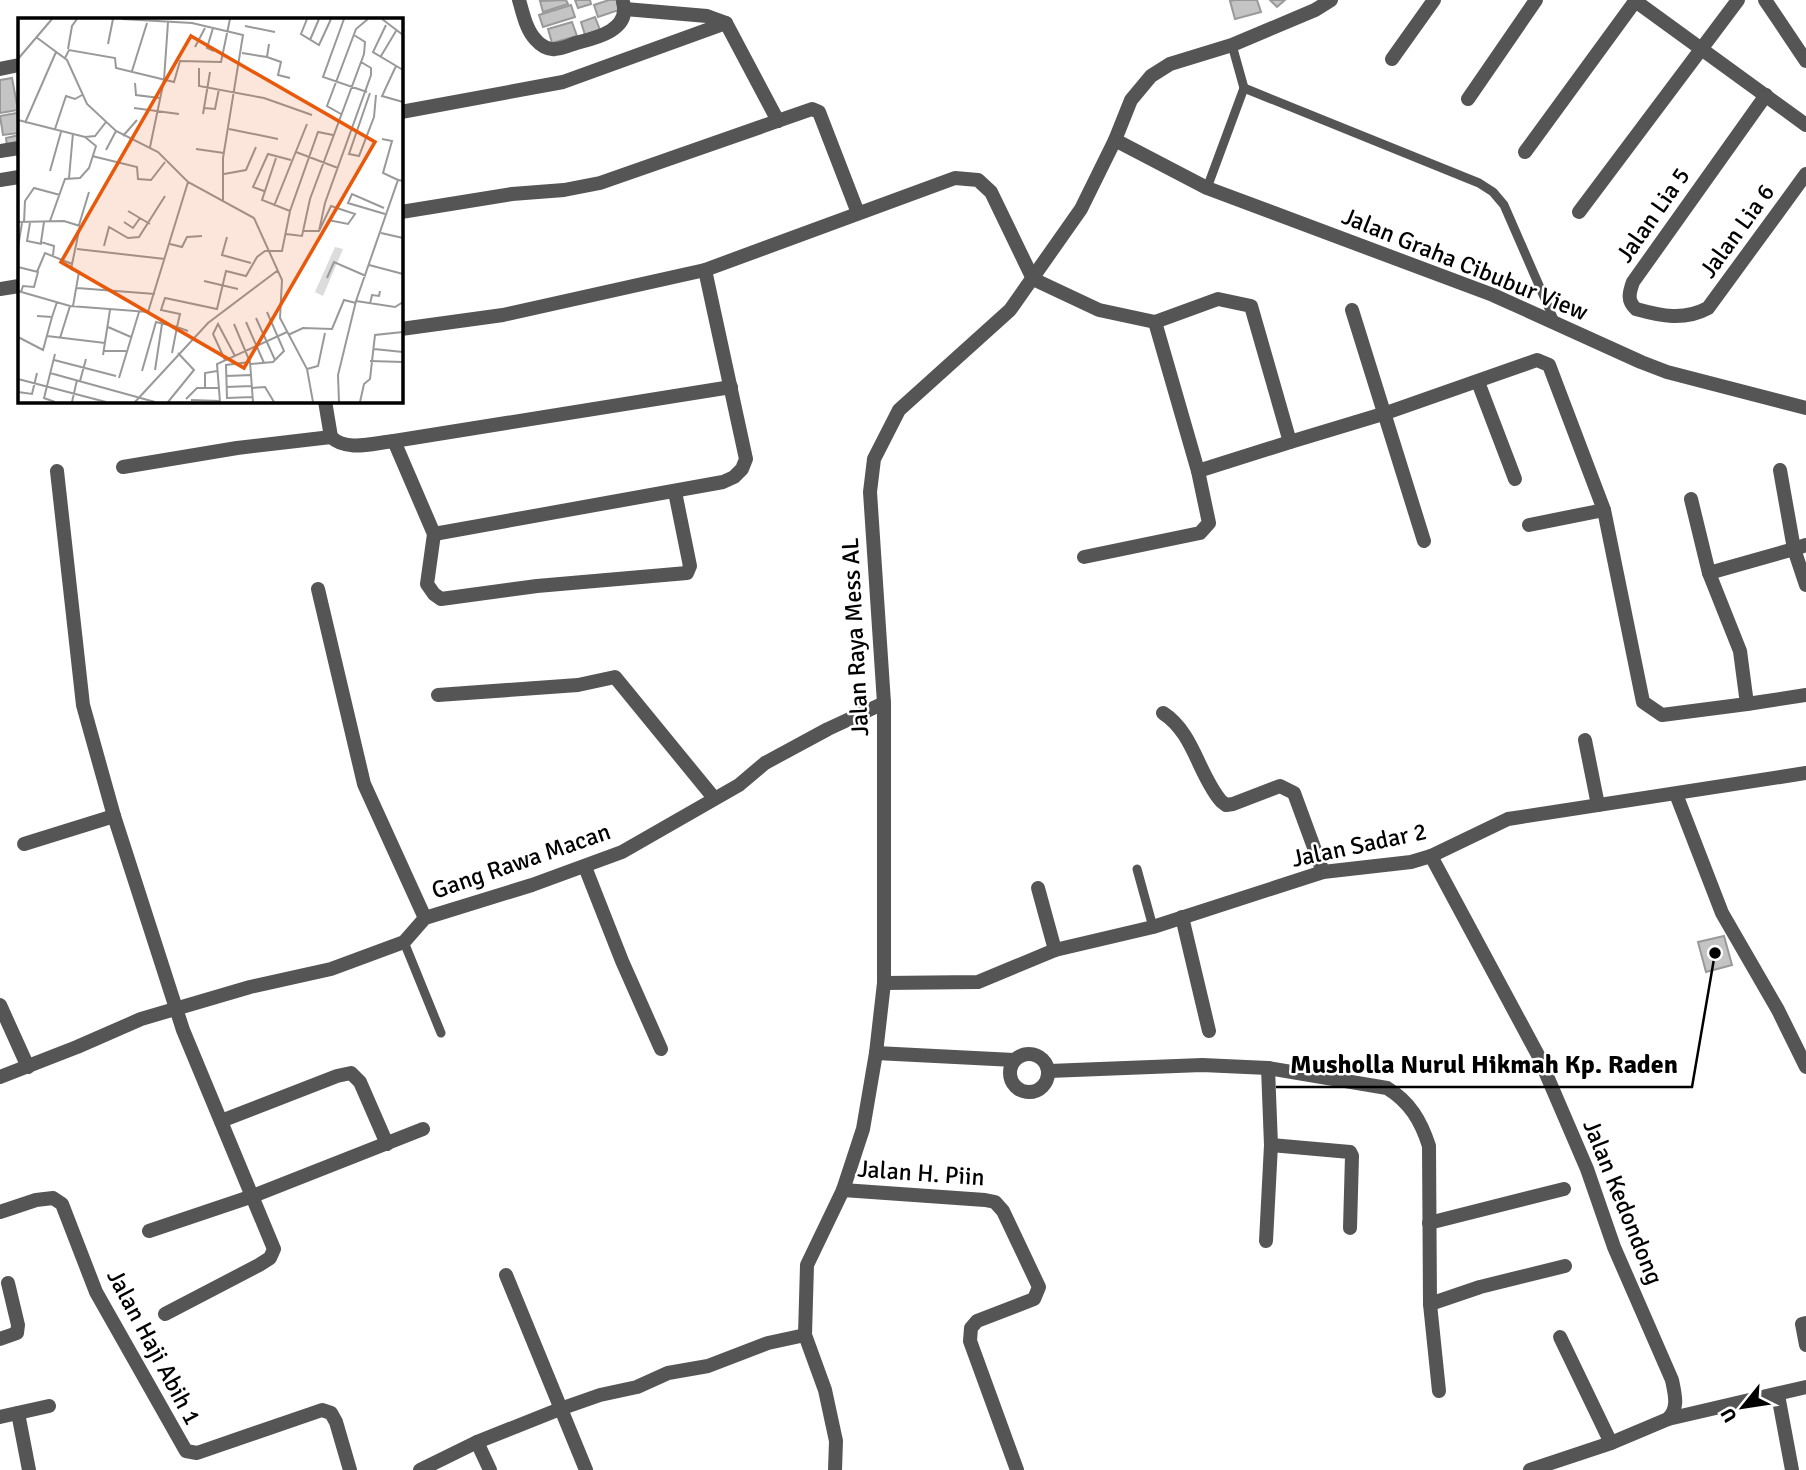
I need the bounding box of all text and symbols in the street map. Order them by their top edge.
inset map [18,18,402,402]
street label: Jalan Lia 5 [1609,162,1697,268]
street label: Jalan Lia 6 [1693,178,1781,284]
street label: Jalan Graha Cibubur View [1338,201,1592,327]
street label: Jalan Raya Mess AL [835,537,875,737]
street label: Gang Rawa Macan [428,816,614,906]
street label: Jalan Sadar 2 [1289,816,1429,874]
callout: Musholla Nurul Hikmah Kp. Raden [1276,1040,1692,1087]
text: Musholla Nurul Hikmah Kp. Raden [1290,1049,1678,1081]
street label: Jalan Kedondong [1576,1115,1670,1289]
street label: Jalan H. Piin [856,1154,986,1192]
street label: Jalan Haji Abih 1 [100,1264,208,1430]
north arrow [1708,1372,1778,1442]
text: U [1716,1403,1743,1427]

